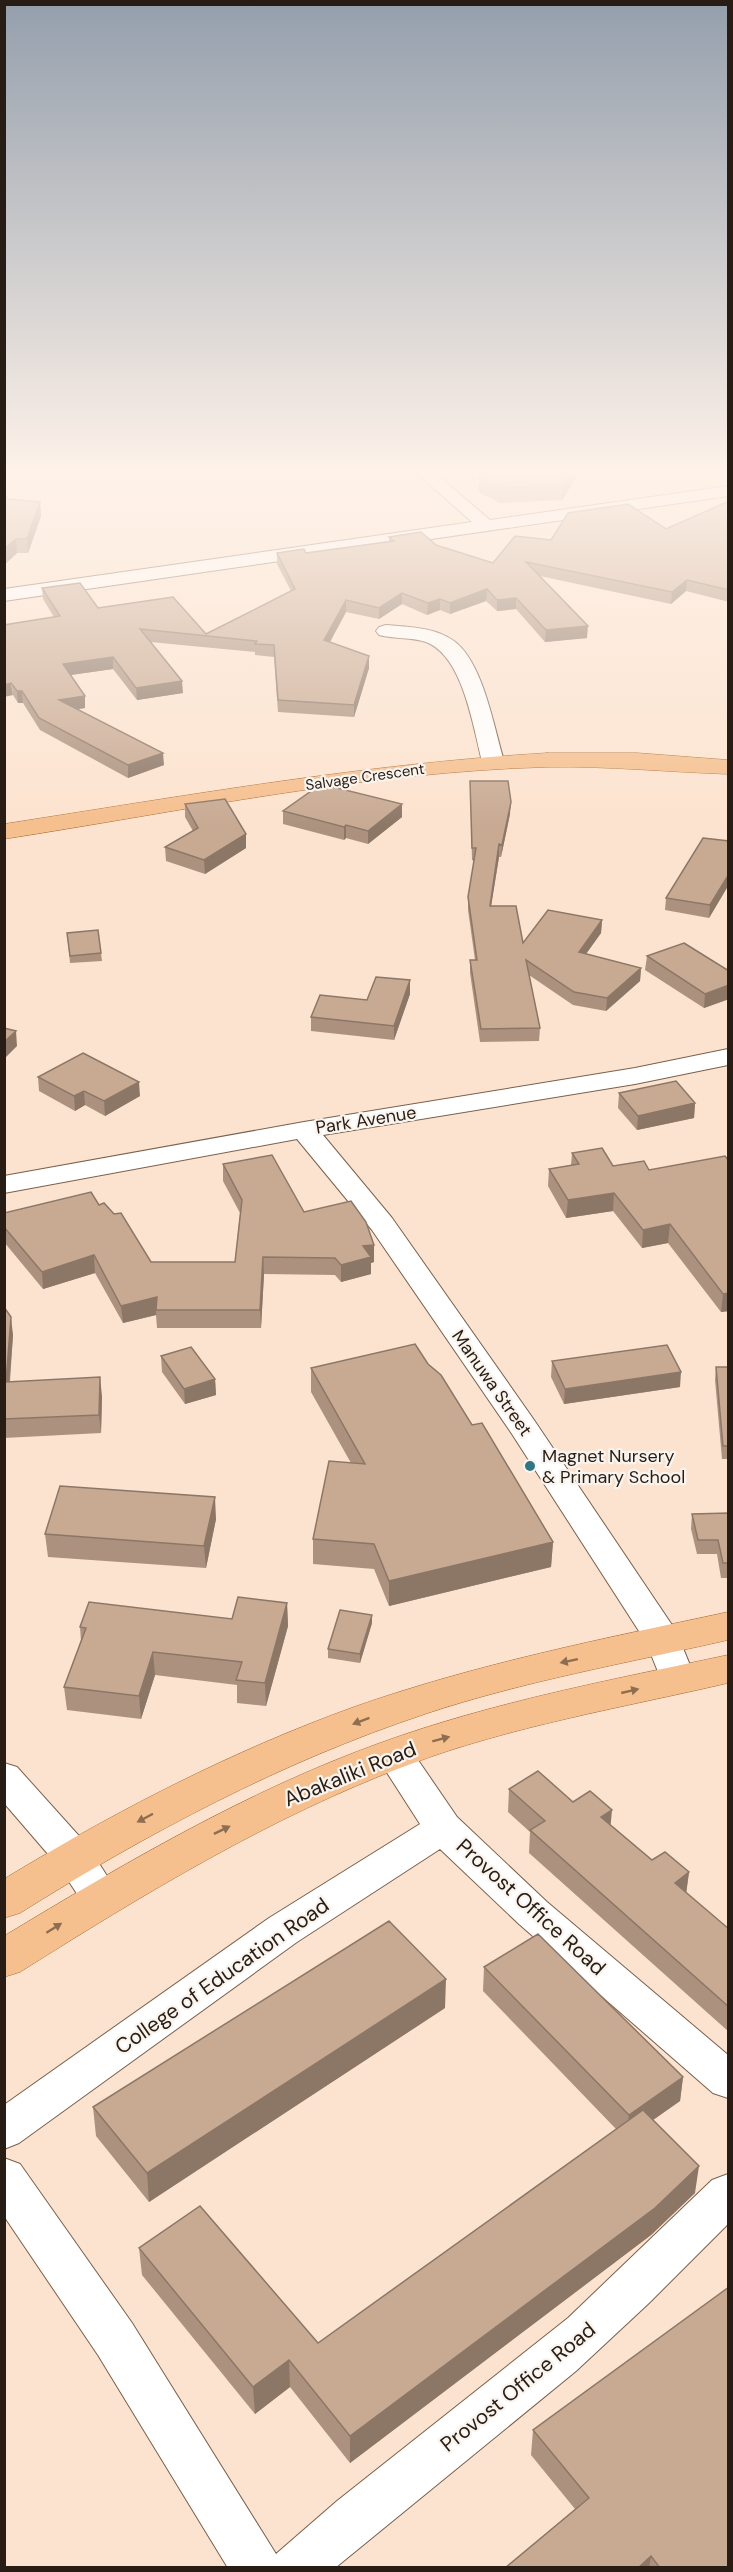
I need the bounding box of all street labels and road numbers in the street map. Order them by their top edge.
street label: Salvage Crescent [304,759,426,795]
street label: Park Avenue [314,1100,418,1140]
street label: Manuwa Street [446,1325,538,1441]
street label: Abakaliki Road [280,1735,420,1813]
street label: Provost Office Road [450,1832,612,1982]
street label: College of Education Road [109,1891,335,2061]
street label: Provost Office Road [435,2316,601,2458]

